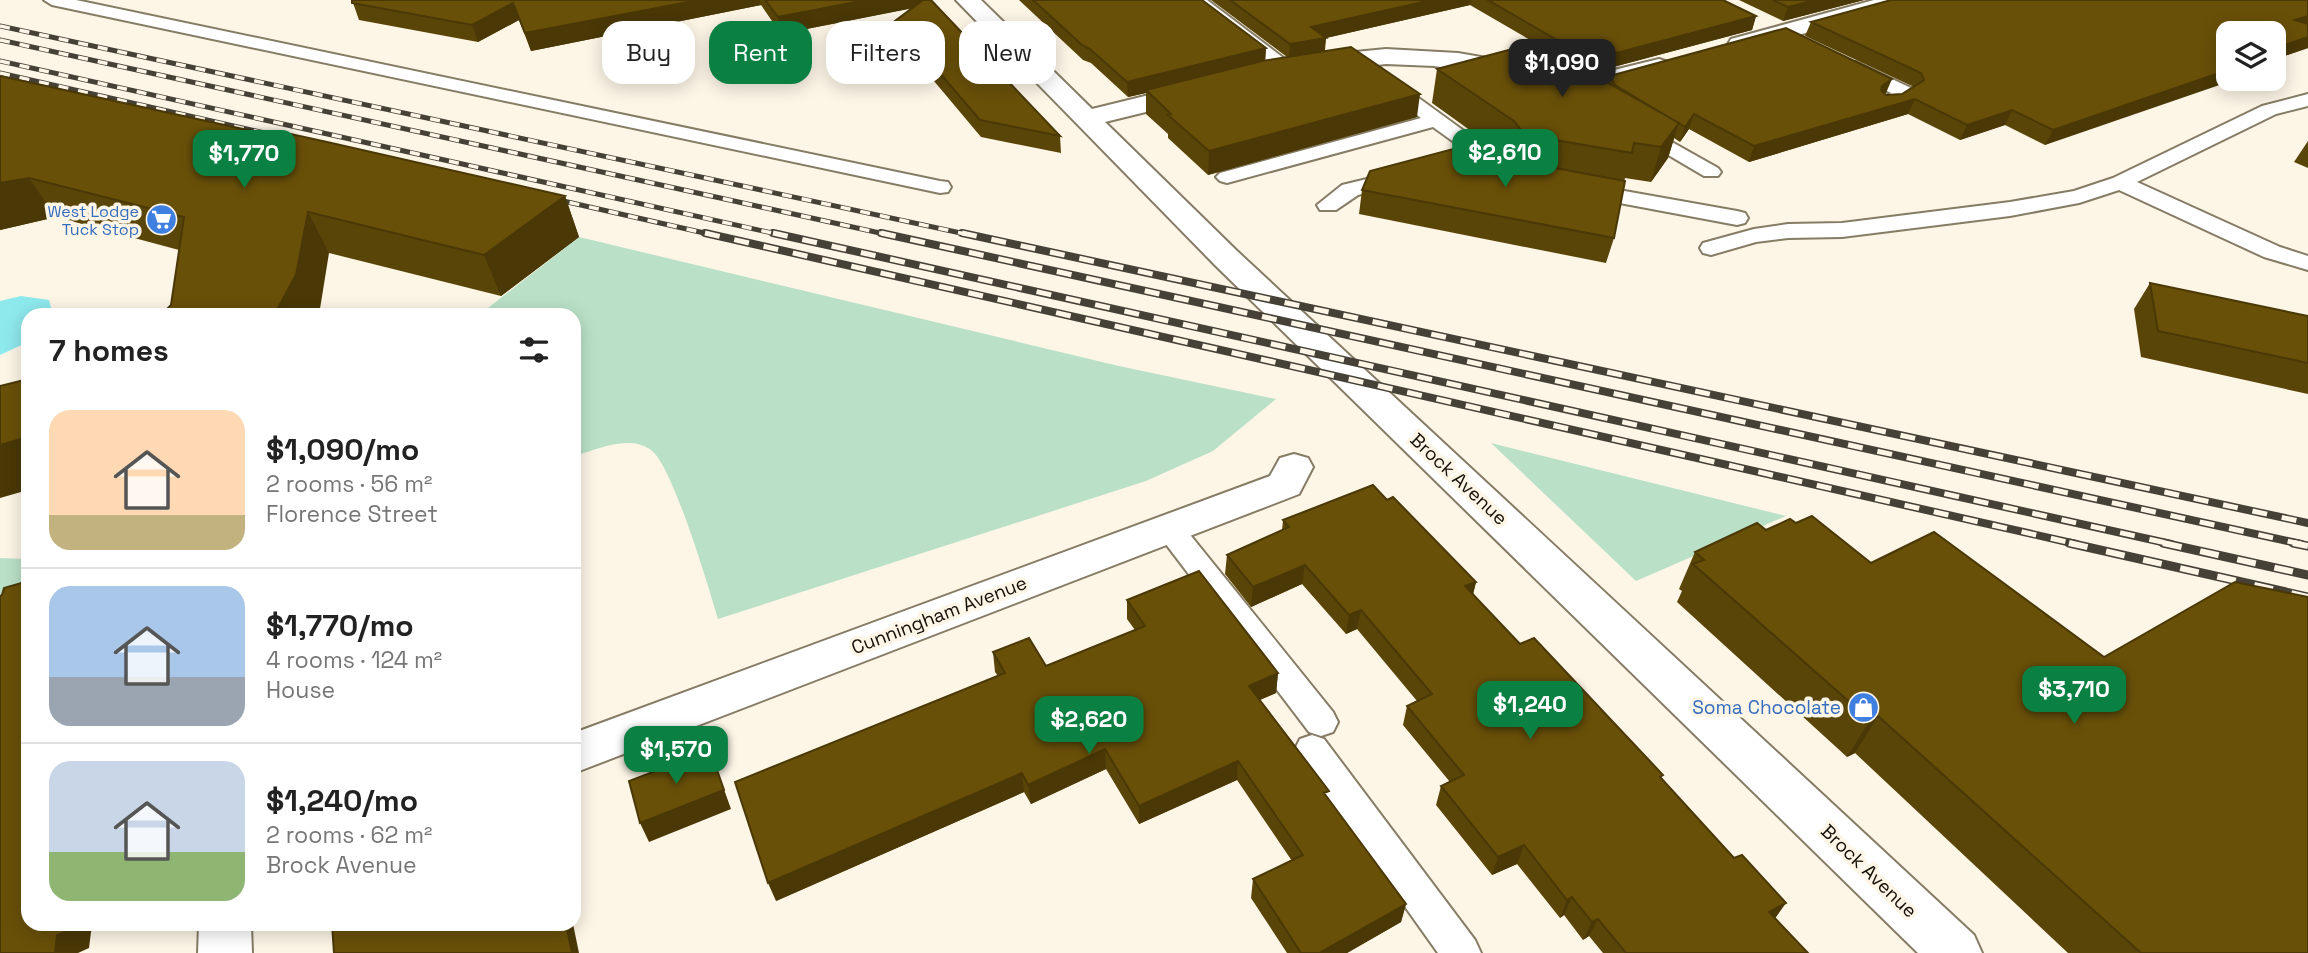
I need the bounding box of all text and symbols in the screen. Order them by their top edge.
chip: Buy [602,21,695,84]
chip: Rent [709,21,812,84]
chip: Filters [826,21,945,84]
chip: New [959,21,1056,84]
map controls [2216,21,2286,91]
button: layers [2216,21,2286,91]
pin: $1,090 [1505,40,1619,99]
text: $1,090 [1525,47,1599,77]
pin: $1,770 [187,130,301,190]
pin: $2,610 [1448,130,1562,189]
text: $2,610 [1468,137,1542,167]
text: $1,770 [209,138,279,168]
place label: West Lodge Tuck Stop [47,201,139,240]
supermarket icon: West Lodge Tuck Stop [145,203,179,237]
text: 7 homes [49,331,169,370]
icon: filters [515,331,553,369]
street label: Brock Avenue [1405,427,1513,531]
text: $1,090/mo [266,430,419,469]
icon: home [105,438,189,522]
text: 2 rooms · 56 m² [266,469,432,499]
text: Florence Street [266,499,438,529]
street label: Cunningham Avenue [848,570,1030,660]
text: $1,770/mo [266,606,414,645]
icon: home [105,614,189,698]
text: 4 rooms · 124 m² [266,645,442,675]
pin: $3,710 [2017,666,2131,726]
text: $3,710 [2038,674,2110,704]
text: House [266,675,335,705]
pin: $1,240 [1473,682,1587,741]
text: $1,240 [1493,689,1567,719]
shop icon: Soma Chocolate [1847,690,1881,724]
place label: Soma Chocolate [1692,695,1841,720]
pin: $2,620 [1032,696,1146,756]
text: $2,620 [1051,704,1127,734]
pin: $1,570 [619,726,733,786]
text: $1,570 [640,734,712,764]
text: $1,240/mo [266,781,418,820]
icon: home [105,789,189,873]
street label: Brock Avenue [1816,819,1922,923]
text: 2 rooms · 62 m² [266,820,432,850]
text: Brock Avenue [266,850,417,880]

